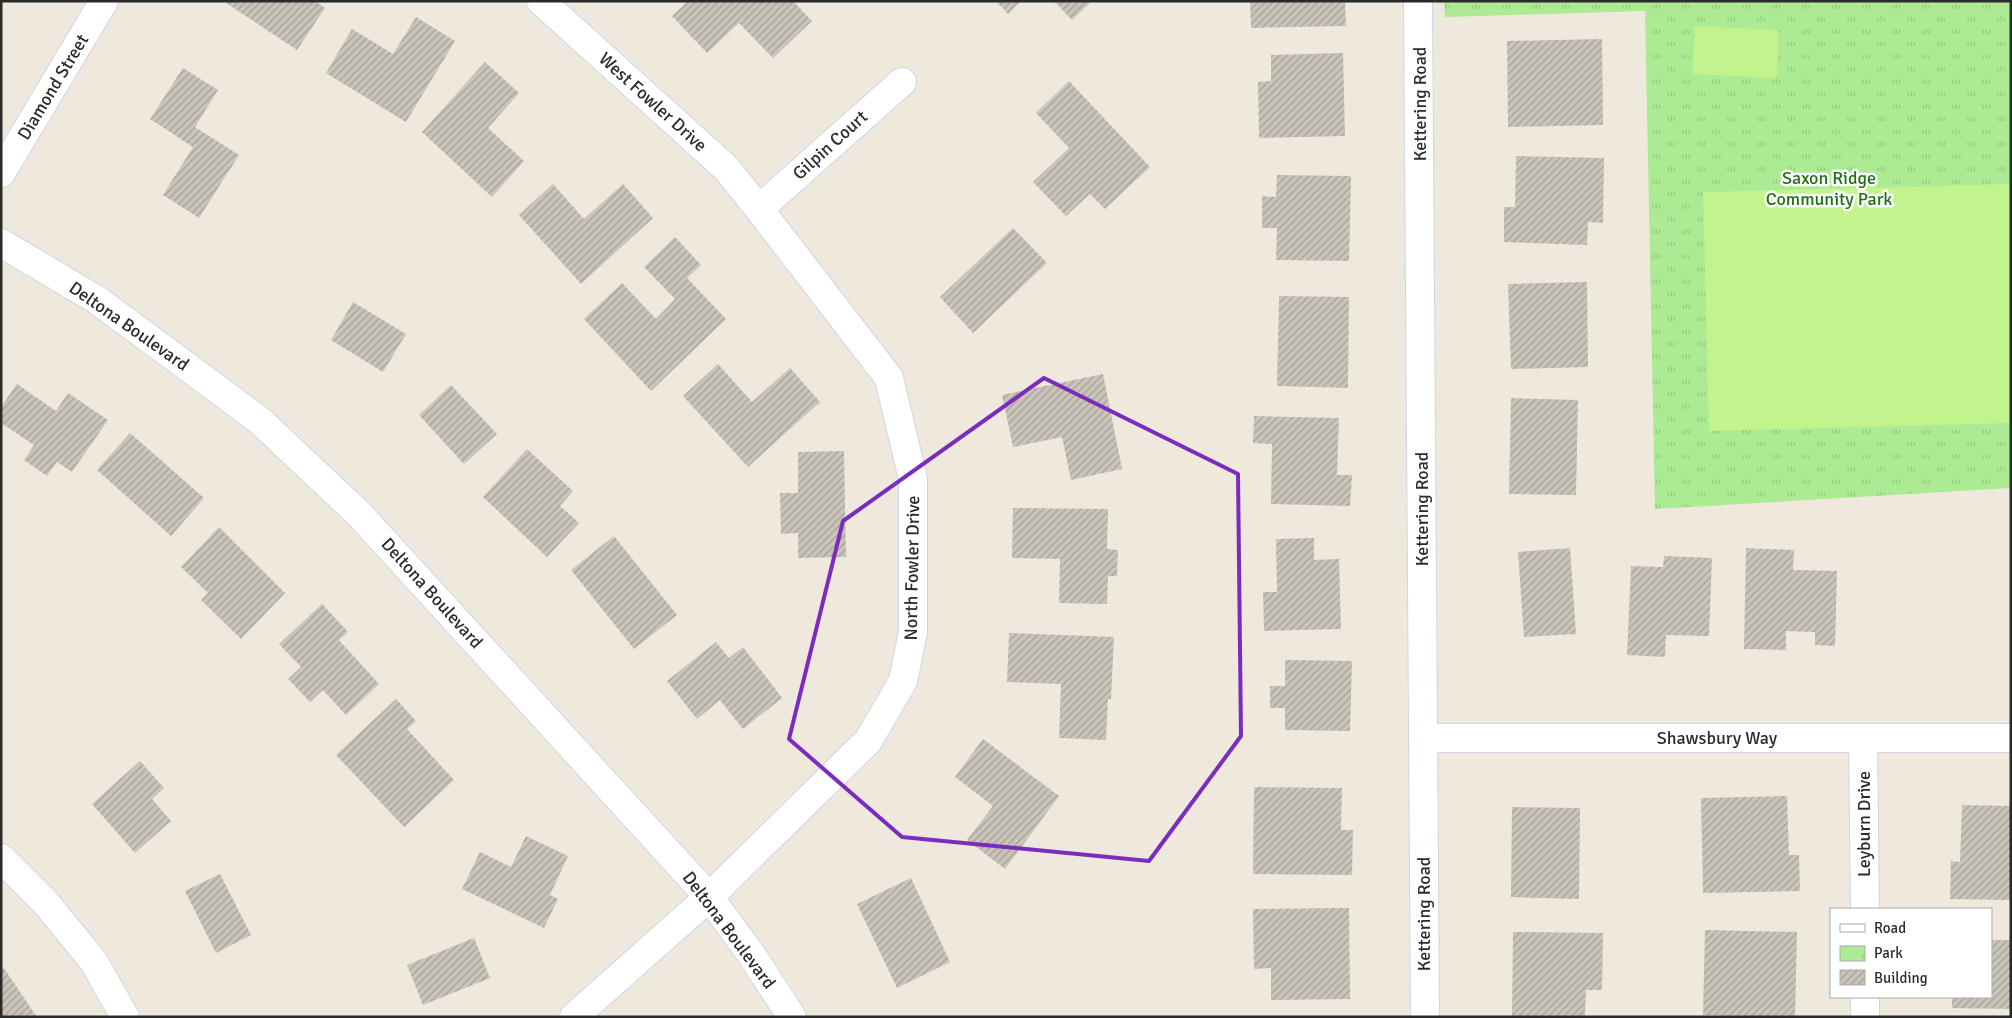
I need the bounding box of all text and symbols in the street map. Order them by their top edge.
street label: Diamond Street [13,30,93,144]
street label: Kettering Road [1409,47,1431,161]
street label: West Fowler Drive [594,48,712,156]
street label: Gilpin Court [788,106,872,184]
park label: Saxon Ridge Community Park [1766,167,1892,210]
street label: Deltona Boulevard [65,276,193,376]
street label: Kettering Road [1411,452,1433,566]
street label: North Fowler Drive [900,495,924,641]
street label: Deltona Boulevard [377,533,487,653]
street label: Shawsbury Way [1657,727,1778,749]
street label: Leyburn Drive [1853,771,1875,877]
street label: Kettering Road [1413,857,1435,971]
street label: Deltona Boulevard [678,867,780,993]
legend [1830,908,1992,998]
text: Road [1874,919,1906,937]
text: Park [1874,944,1903,962]
text: Building [1874,969,1928,987]

